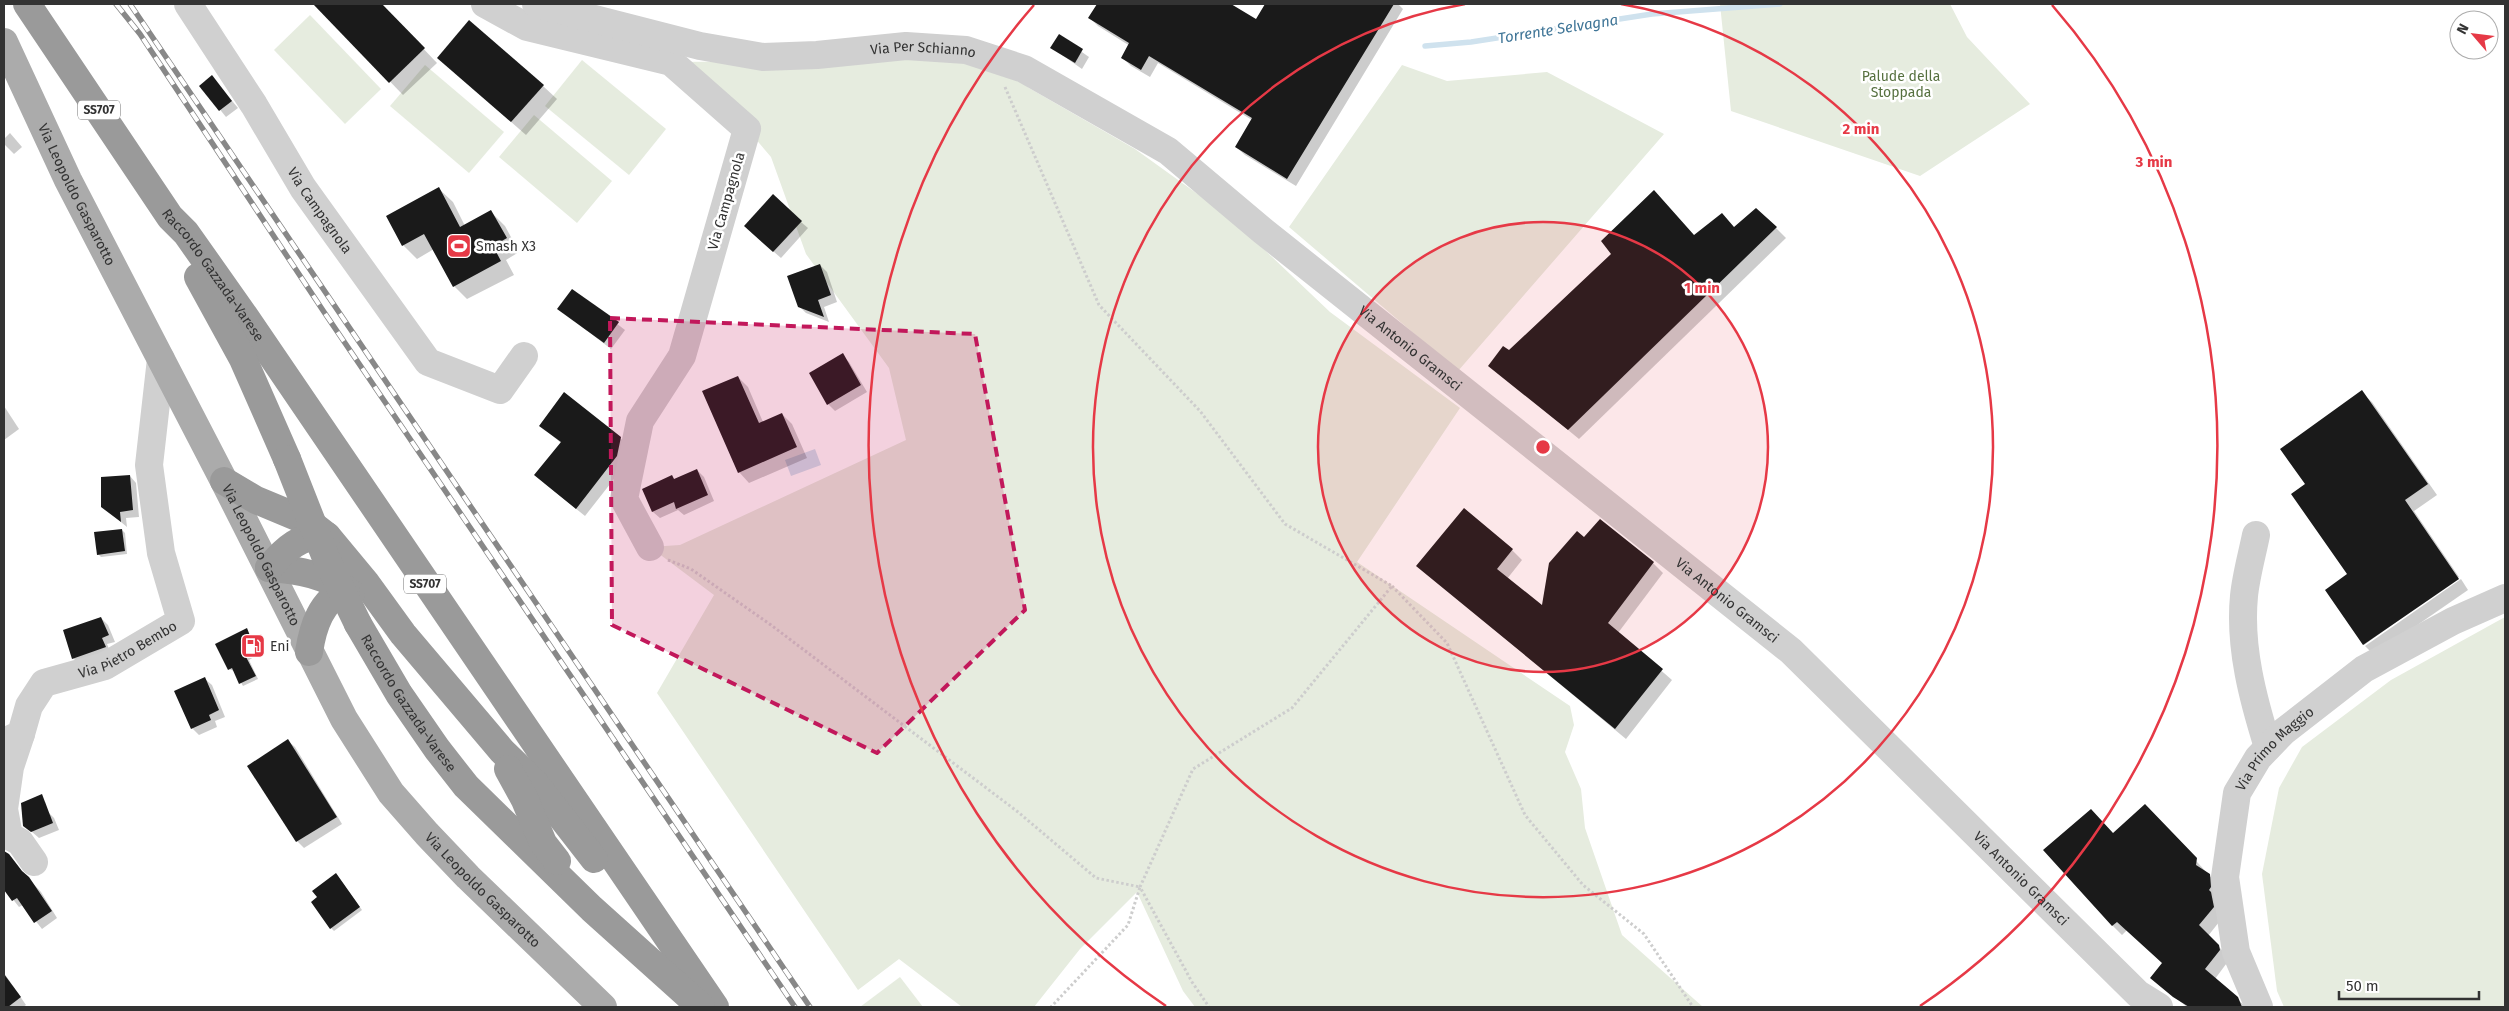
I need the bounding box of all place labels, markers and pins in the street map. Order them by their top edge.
sports icon: Smash X3 [446,233,472,259]
place label: Smash X3 [476,238,536,255]
centre of rings [1534,438,1552,456]
fuel station icon: Eni [240,633,266,659]
place label: Eni [270,638,290,655]

